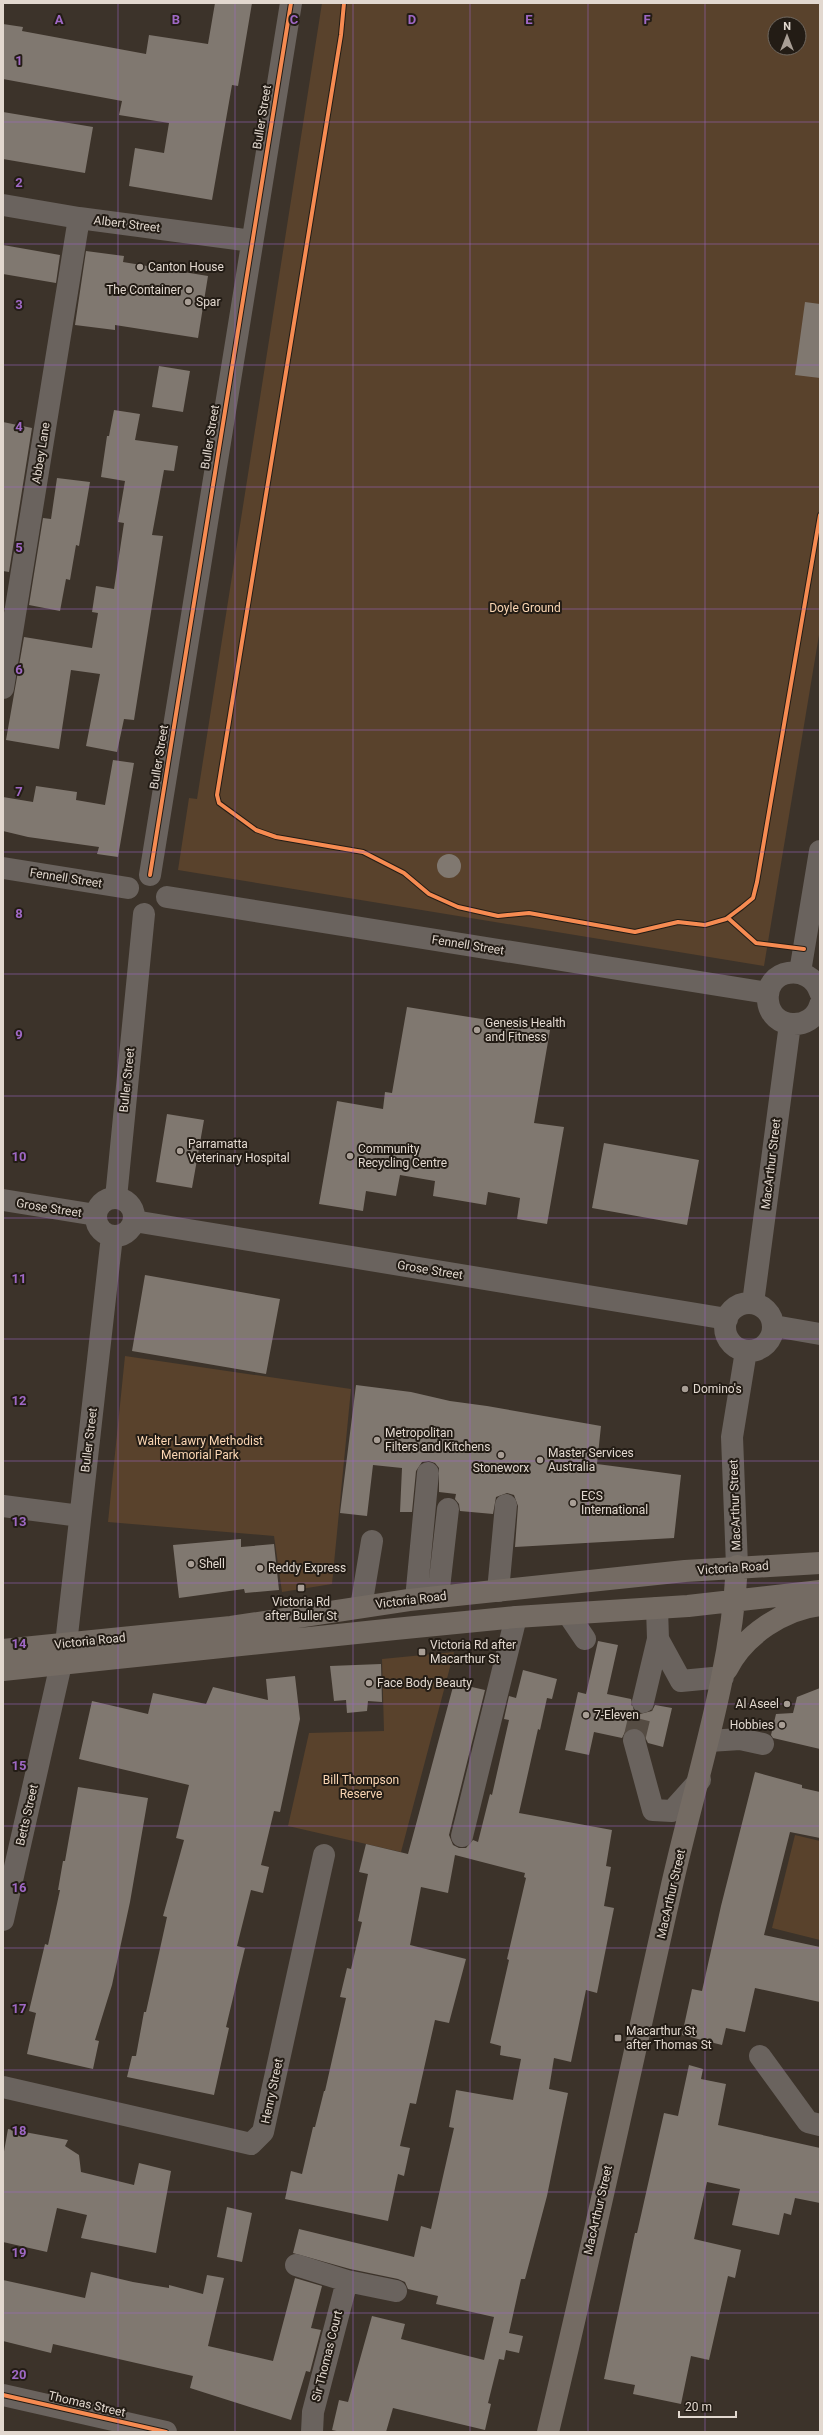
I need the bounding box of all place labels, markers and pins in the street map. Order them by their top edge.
place label: Canton House [148,260,224,274]
marker: Canton House [135,262,145,272]
place label: The Container [106,283,181,297]
marker: The Container [184,285,194,295]
place label: Spar [196,295,220,309]
marker: Spar [183,297,193,307]
place label: Genesis Health and Fitness [485,1016,566,1044]
marker: Genesis Health and Fitness [472,1025,482,1035]
place label: Parramatta Veterinary Hospital [188,1137,290,1165]
place label: Community Recycling Centre [358,1142,447,1170]
marker: Parramatta Veterinary Hospital [175,1146,185,1156]
marker: Community Recycling Centre [345,1151,355,1161]
place label: Domino's [693,1382,742,1396]
marker: Domino's [680,1384,690,1394]
place label: Metropolitan Filters and Kitchens [385,1426,490,1454]
marker: Metropolitan Filters and Kitchens [372,1435,382,1445]
place label: Master Services Australia [548,1446,634,1474]
marker: Stoneworx [496,1450,506,1460]
marker: Master Services Australia [535,1455,545,1465]
place label: Stoneworx [473,1461,529,1475]
place label: ECS International [581,1489,648,1517]
marker: ECS International [568,1498,578,1508]
place label: Shell [199,1557,225,1571]
marker: Shell [186,1559,196,1569]
place label: Reddy Express [268,1561,346,1575]
marker: Reddy Express [255,1563,265,1573]
marker: Victoria Rd after Buller St [296,1583,306,1593]
place label: Victoria Rd after Buller St [265,1595,337,1623]
place label: Victoria Rd after Macarthur St [430,1638,516,1666]
marker: Victoria Rd after Macarthur St [417,1647,427,1657]
place label: Face Body Beauty [377,1676,472,1690]
marker: Face Body Beauty [364,1678,374,1688]
place label: Al Aseel [736,1697,779,1711]
marker: Al Aseel [782,1699,792,1709]
place label: 7-Eleven [594,1708,639,1722]
marker: 7-Eleven [581,1710,591,1720]
place label: Hobbies [730,1718,774,1732]
marker: Hobbies [777,1720,787,1730]
place label: Macarthur St after Thomas St [626,2024,712,2052]
marker: Macarthur St after Thomas St [613,2033,623,2043]

